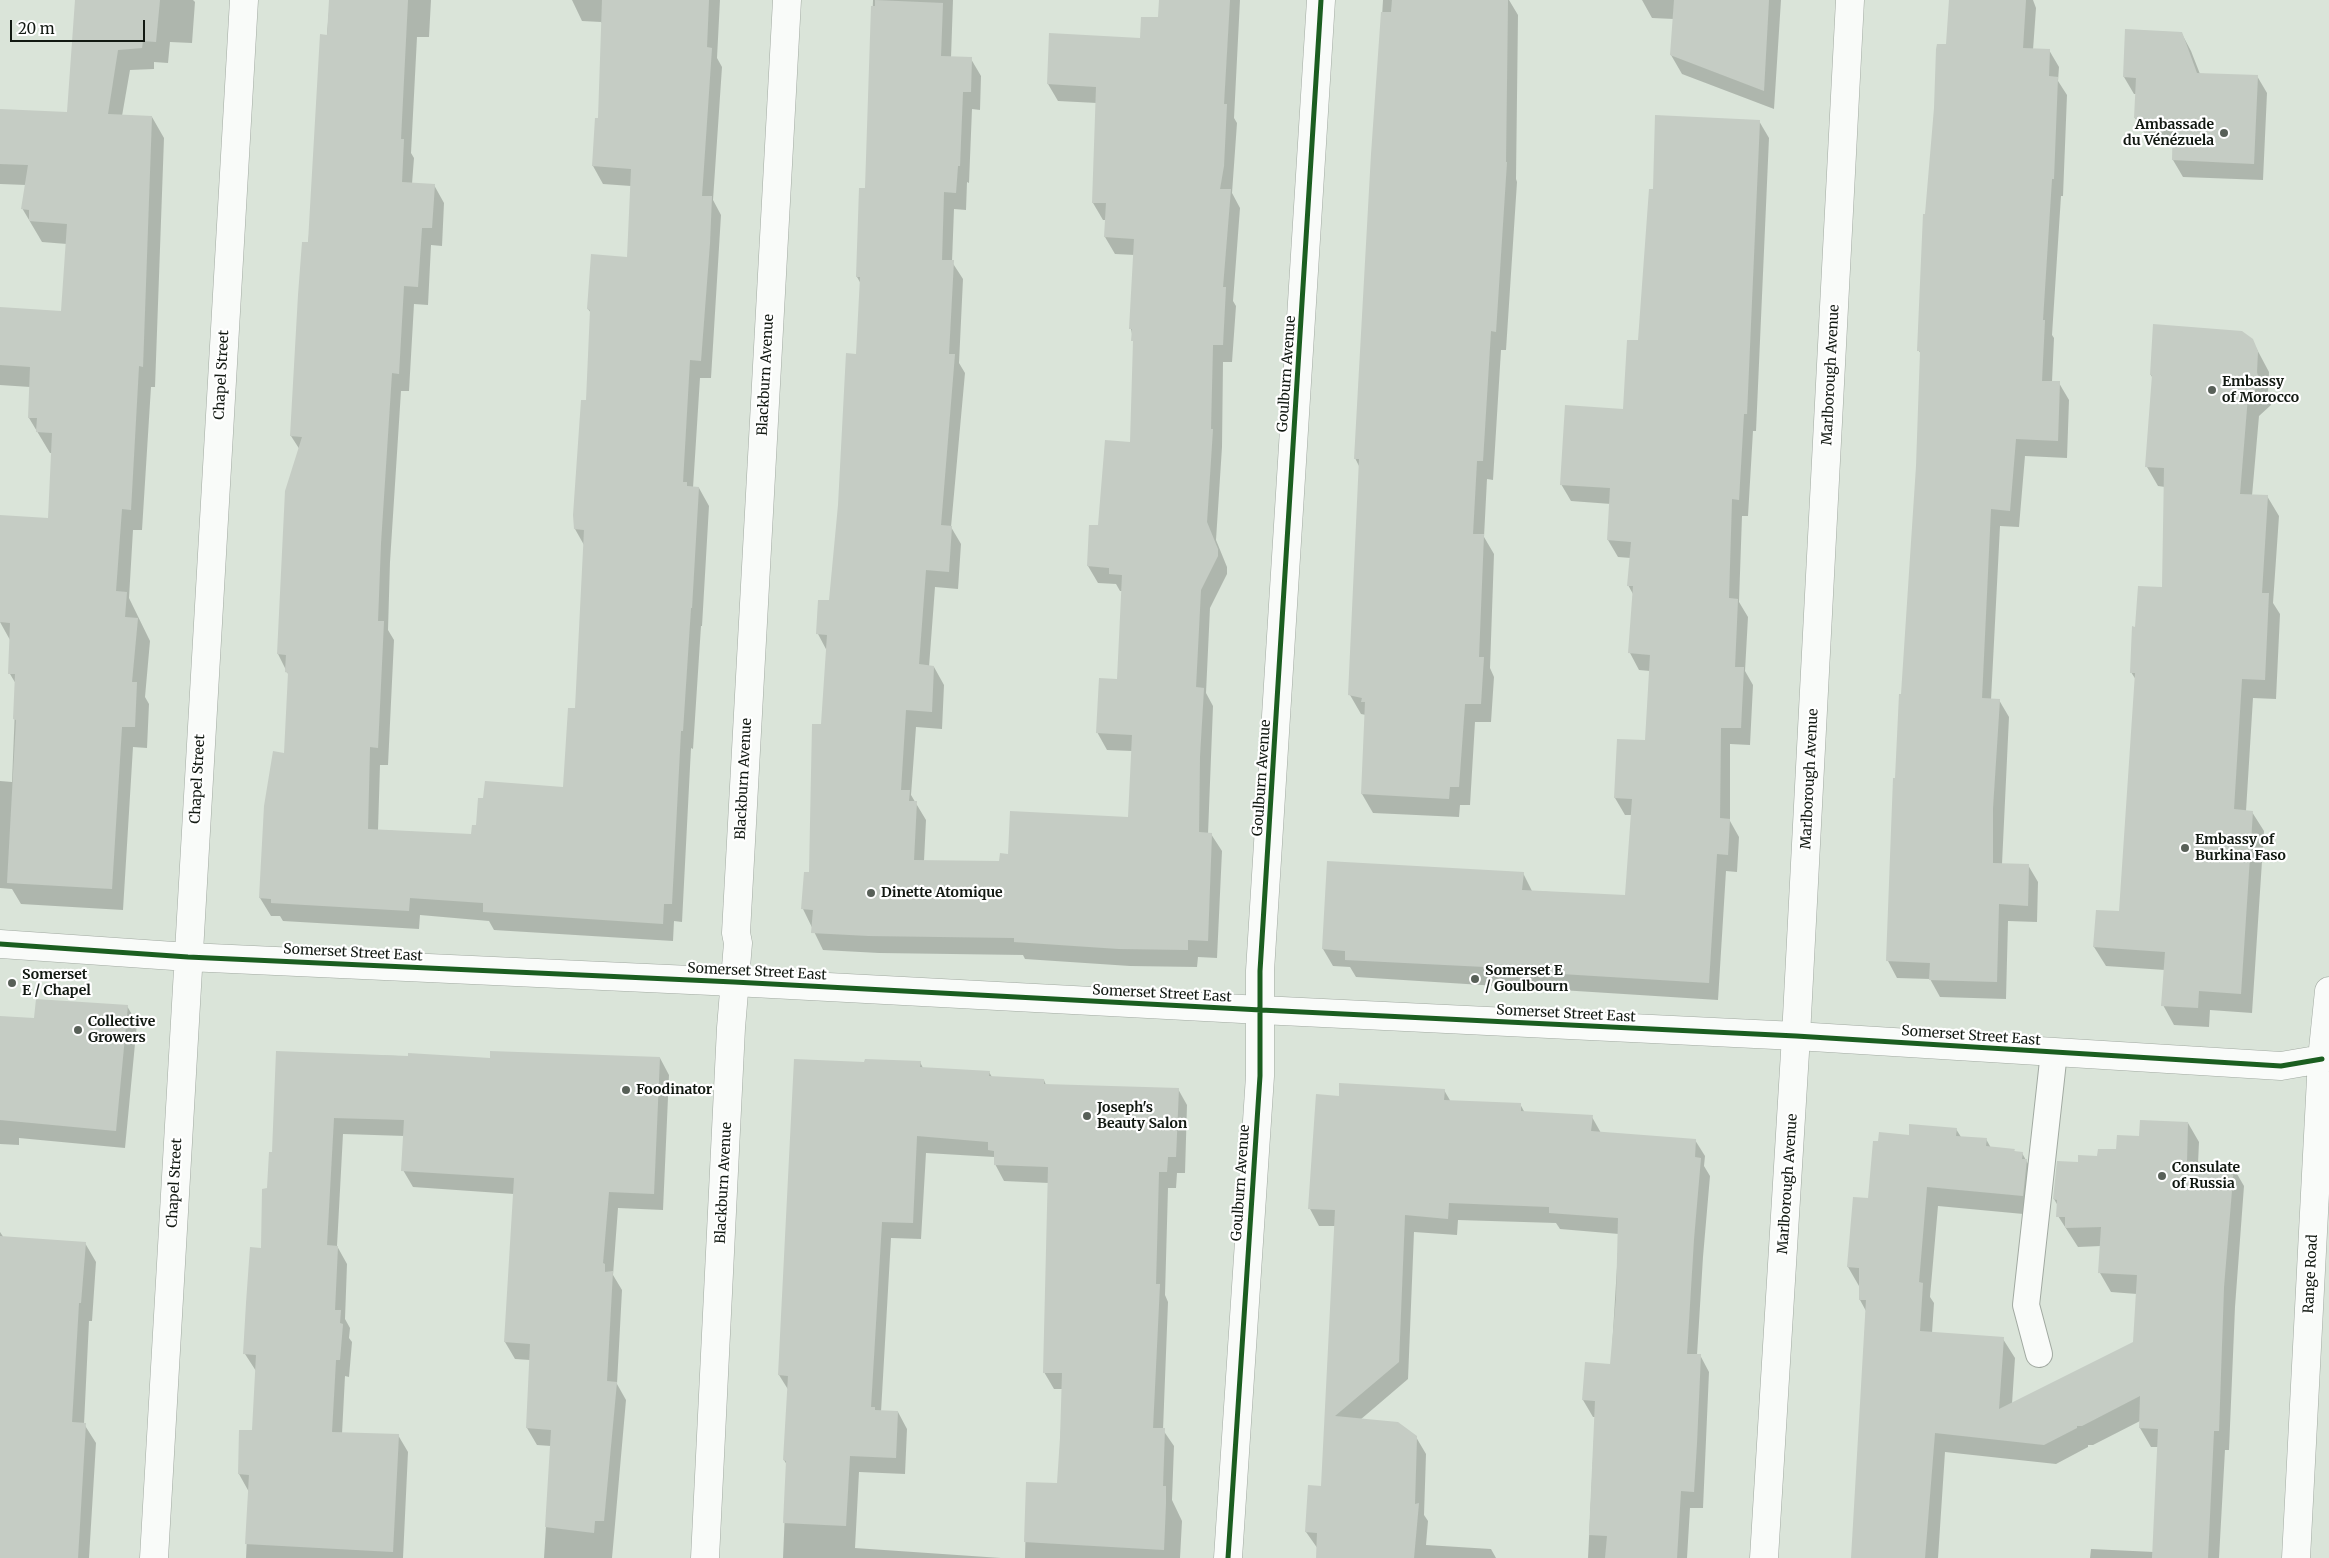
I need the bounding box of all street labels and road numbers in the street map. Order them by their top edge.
street label: Marlborough Avenue [1819,304,1843,446]
street label: Blackburn Avenue [754,314,778,436]
street label: Goulburn Avenue [1275,315,1299,433]
street label: Chapel Street [211,330,233,420]
street label: Marlborough Avenue [1798,708,1822,850]
street label: Blackburn Avenue [732,718,756,840]
street label: Goulburn Avenue [1250,719,1274,837]
street label: Chapel Street [187,734,209,824]
street label: Somerset Street East [283,941,423,965]
street label: Somerset Street East [687,960,827,984]
street label: Somerset Street East [1092,982,1232,1006]
street label: Somerset Street East [1496,1002,1636,1026]
street label: Somerset Street East [1901,1023,2041,1049]
street label: Marlborough Avenue [1775,1113,1801,1255]
street label: Blackburn Avenue [712,1122,736,1244]
street label: Goulburn Avenue [1229,1124,1253,1242]
street label: Chapel Street [164,1138,186,1228]
street label: Range Road [2301,1234,2321,1314]

